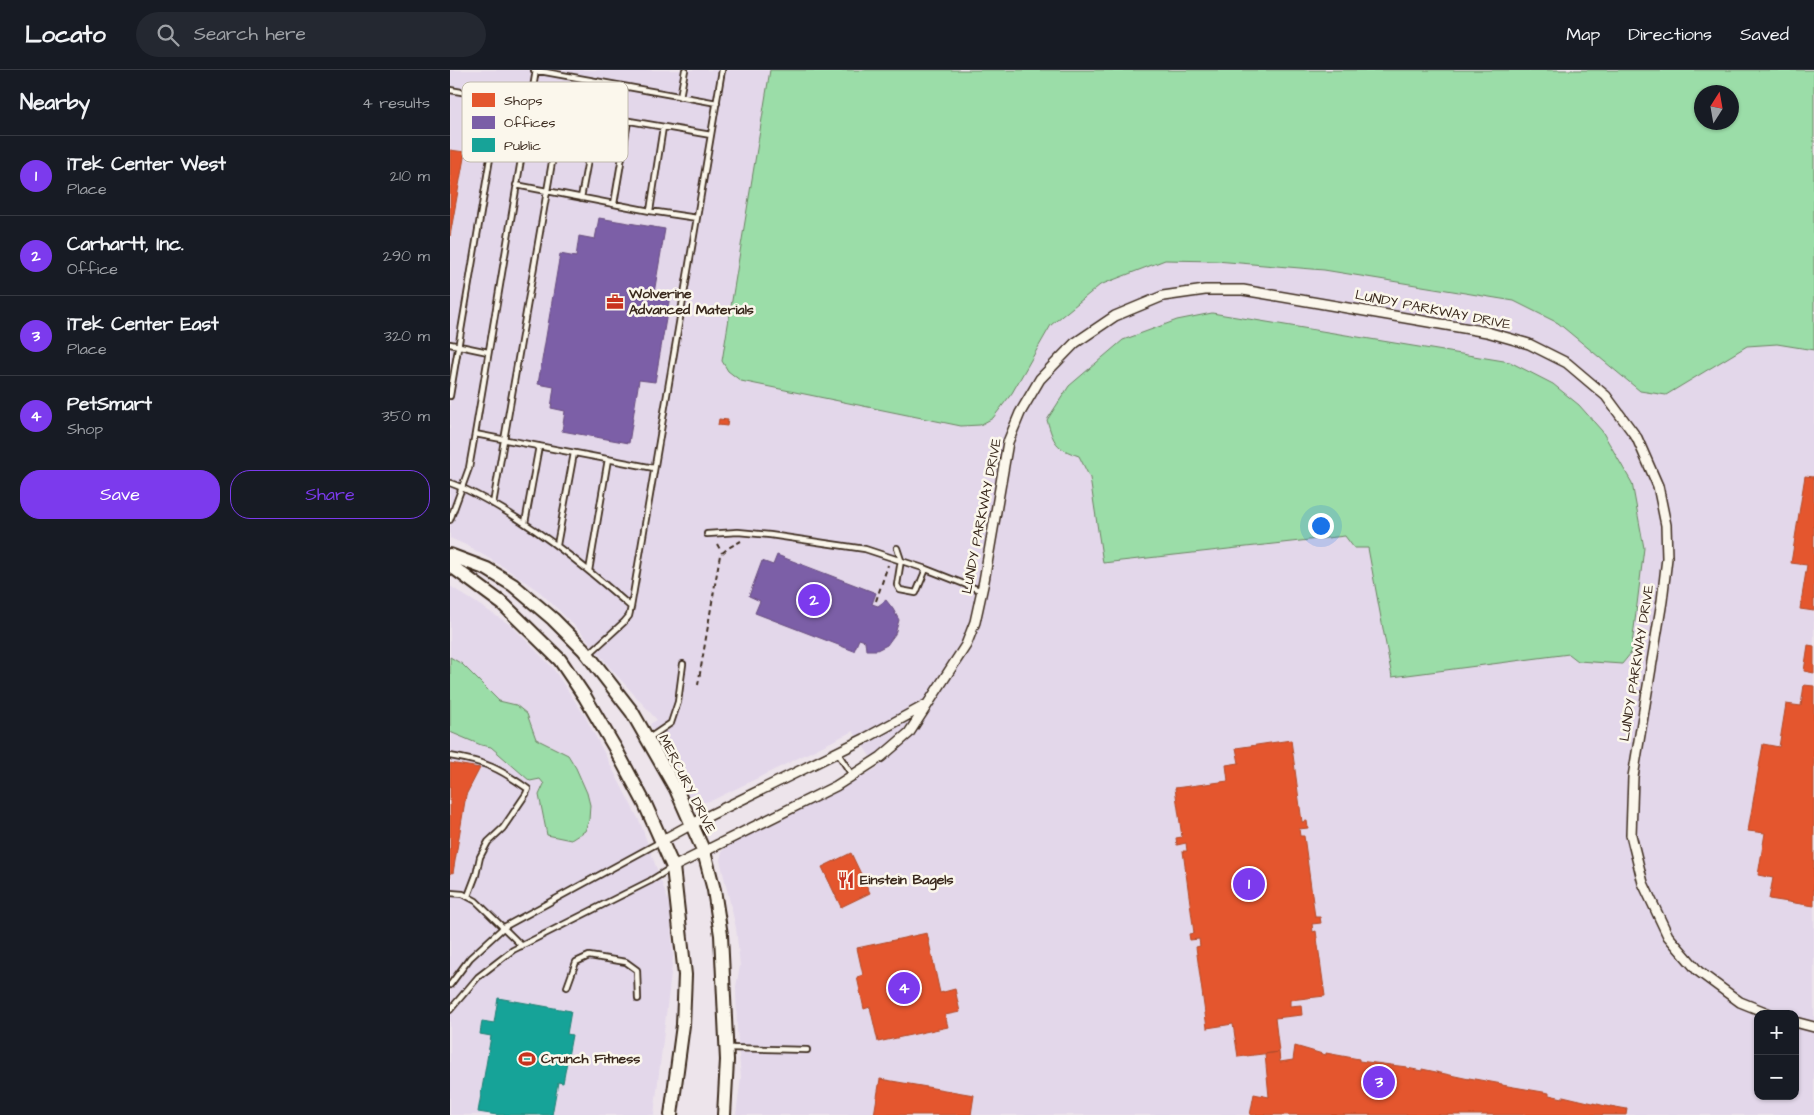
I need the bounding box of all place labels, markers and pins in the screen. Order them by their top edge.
place label: Wolverine Advanced Materials [628,284,754,320]
office icon: Wolverine Advanced Materials [605,292,625,312]
pin: 2 [798,581,830,619]
pin: 1 [1233,865,1265,903]
restaurant icon: Einstein Bagels [836,870,856,890]
place label: Einstein Bagels [860,870,954,891]
pin: 4 [888,969,920,1007]
sports icon: Crunch Fitness [517,1049,537,1069]
place label: Crunch Fitness [541,1049,640,1069]
pin: 3 [1363,1063,1395,1101]

